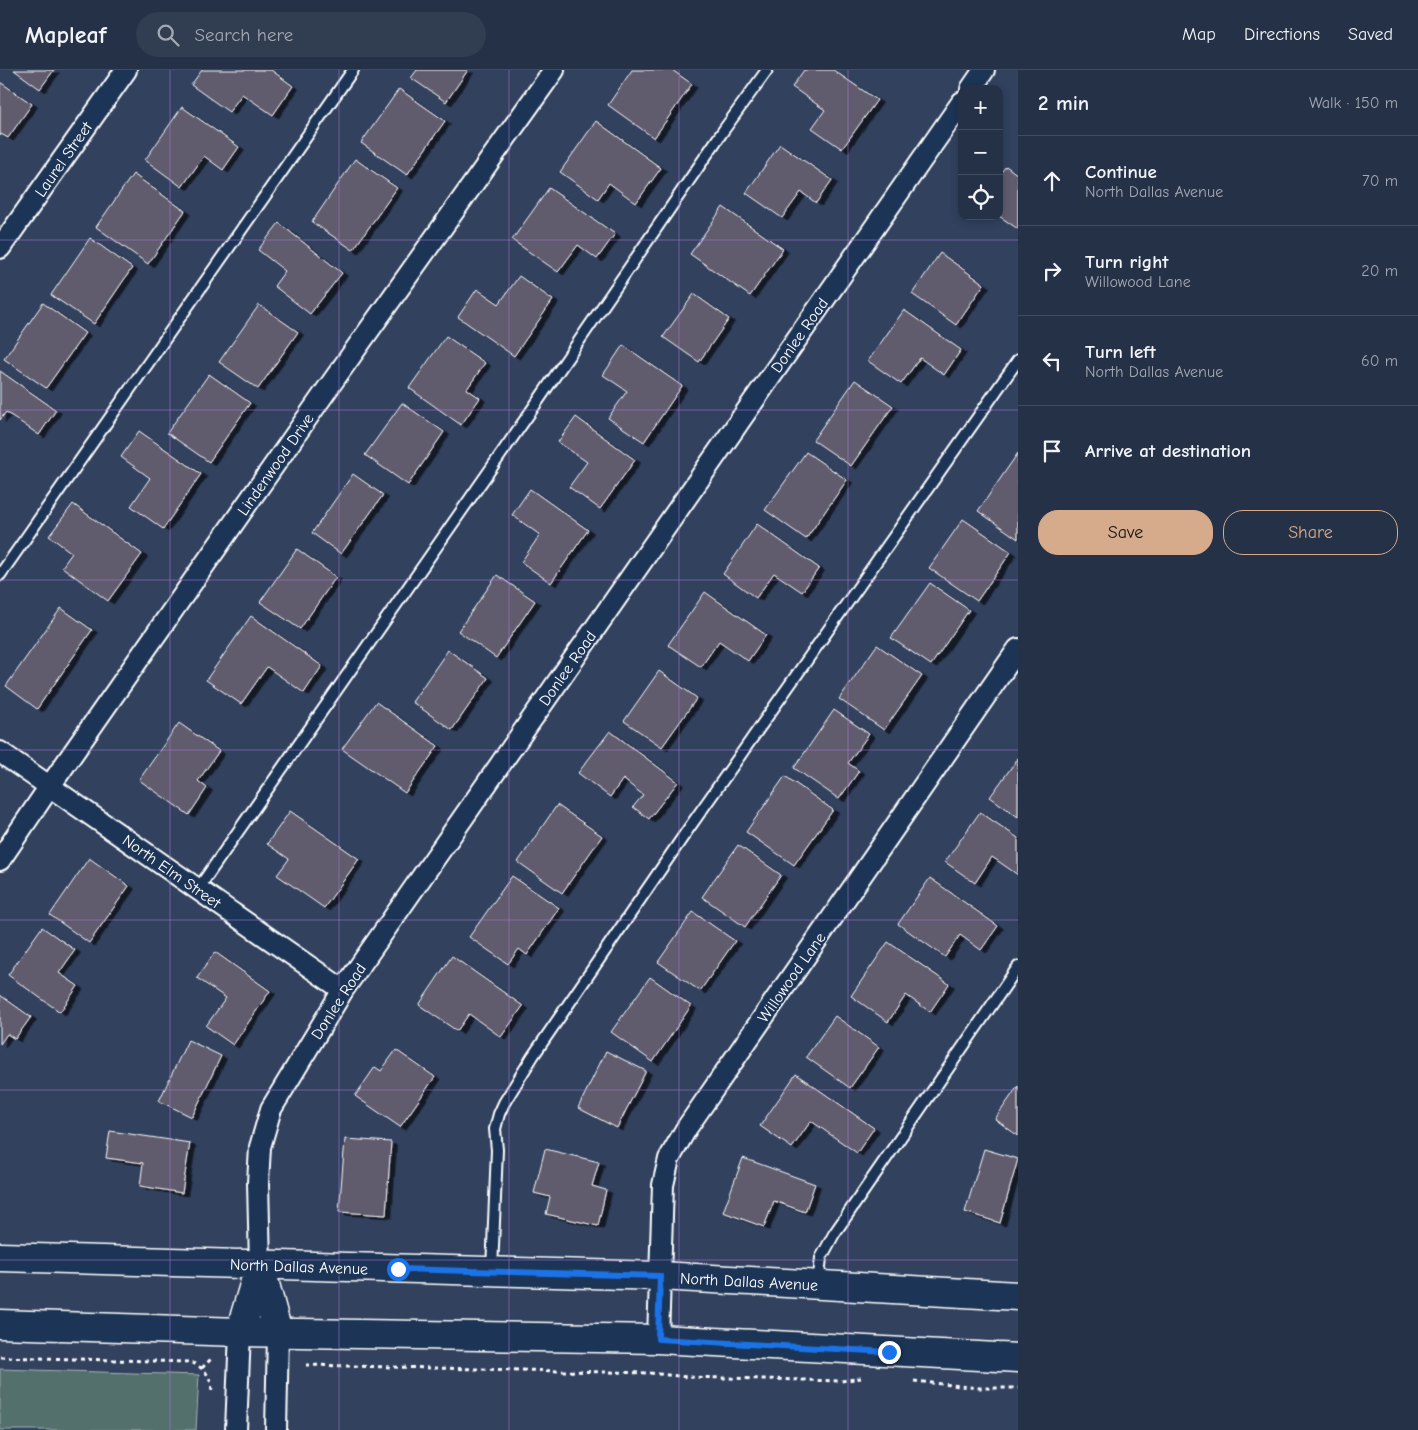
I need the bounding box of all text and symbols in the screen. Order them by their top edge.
search box [136,12,486,57]
text: Mapleaf [25,21,106,49]
icon: search [154,21,182,49]
text: Search here [194,24,293,46]
text: Map [1182,24,1216,45]
text: Directions [1244,24,1320,45]
text: Saved [1348,24,1393,45]
map controls [958,85,1003,220]
button: + [958,85,1003,130]
text: 2 min [1038,91,1089,115]
text: Walk · 150 m [1309,94,1398,112]
street label: Laurel Street [31,118,96,200]
button: − [958,130,1003,175]
text: Continue [1085,161,1157,183]
icon: ahead [1038,167,1066,195]
text: 70 m [1362,172,1398,190]
button: locate [958,175,1003,220]
text: North Dallas Avenue [1085,183,1223,201]
text: Turn right [1085,251,1169,273]
icon: right [1038,257,1066,285]
text: 20 m [1361,262,1398,280]
text: Willowood Lane [1085,273,1191,291]
street label: Donlee Road [768,295,832,376]
text: Turn left [1085,341,1156,363]
icon: left [1038,347,1066,375]
text: 60 m [1361,352,1398,370]
text: North Dallas Avenue [1085,363,1223,381]
street label: Lindenwood Drive [234,410,318,519]
icon: arrive [1038,437,1066,465]
text: Arrive at destination [1085,440,1251,462]
button: Save [1038,510,1213,555]
button: Share [1223,510,1398,555]
street label: Donlee Road [536,628,600,709]
street label: North Elm Street [119,831,224,913]
street label: Willowood Lane [754,929,830,1026]
street label: Donlee Road [308,960,370,1043]
street label: North Dallas Avenue [230,1256,368,1278]
route start [387,1258,410,1281]
street label: North Dallas Avenue [679,1269,818,1295]
route end [878,1341,901,1364]

